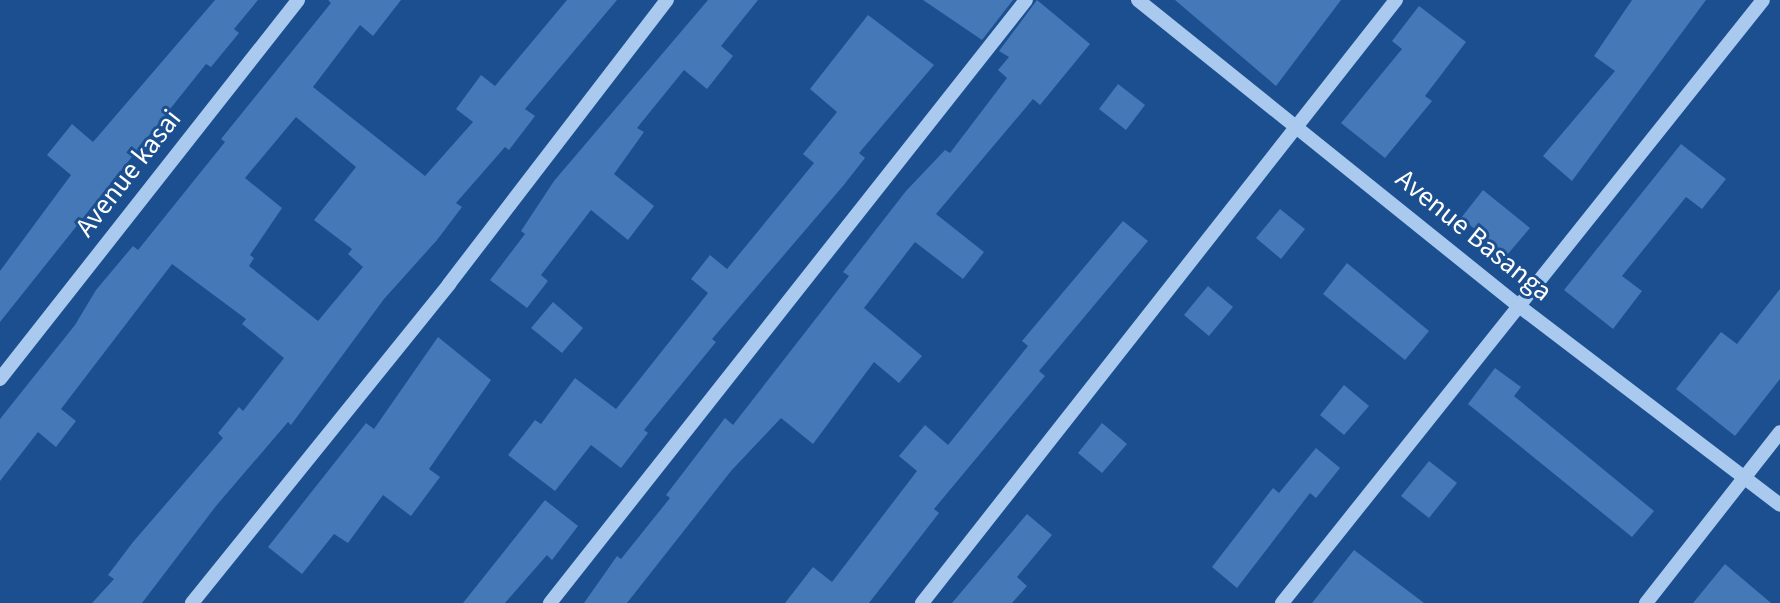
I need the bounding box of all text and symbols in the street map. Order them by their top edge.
street label: Avenue kasai [68,103,188,243]
street label: Avenue Basanga [1389,162,1559,308]

